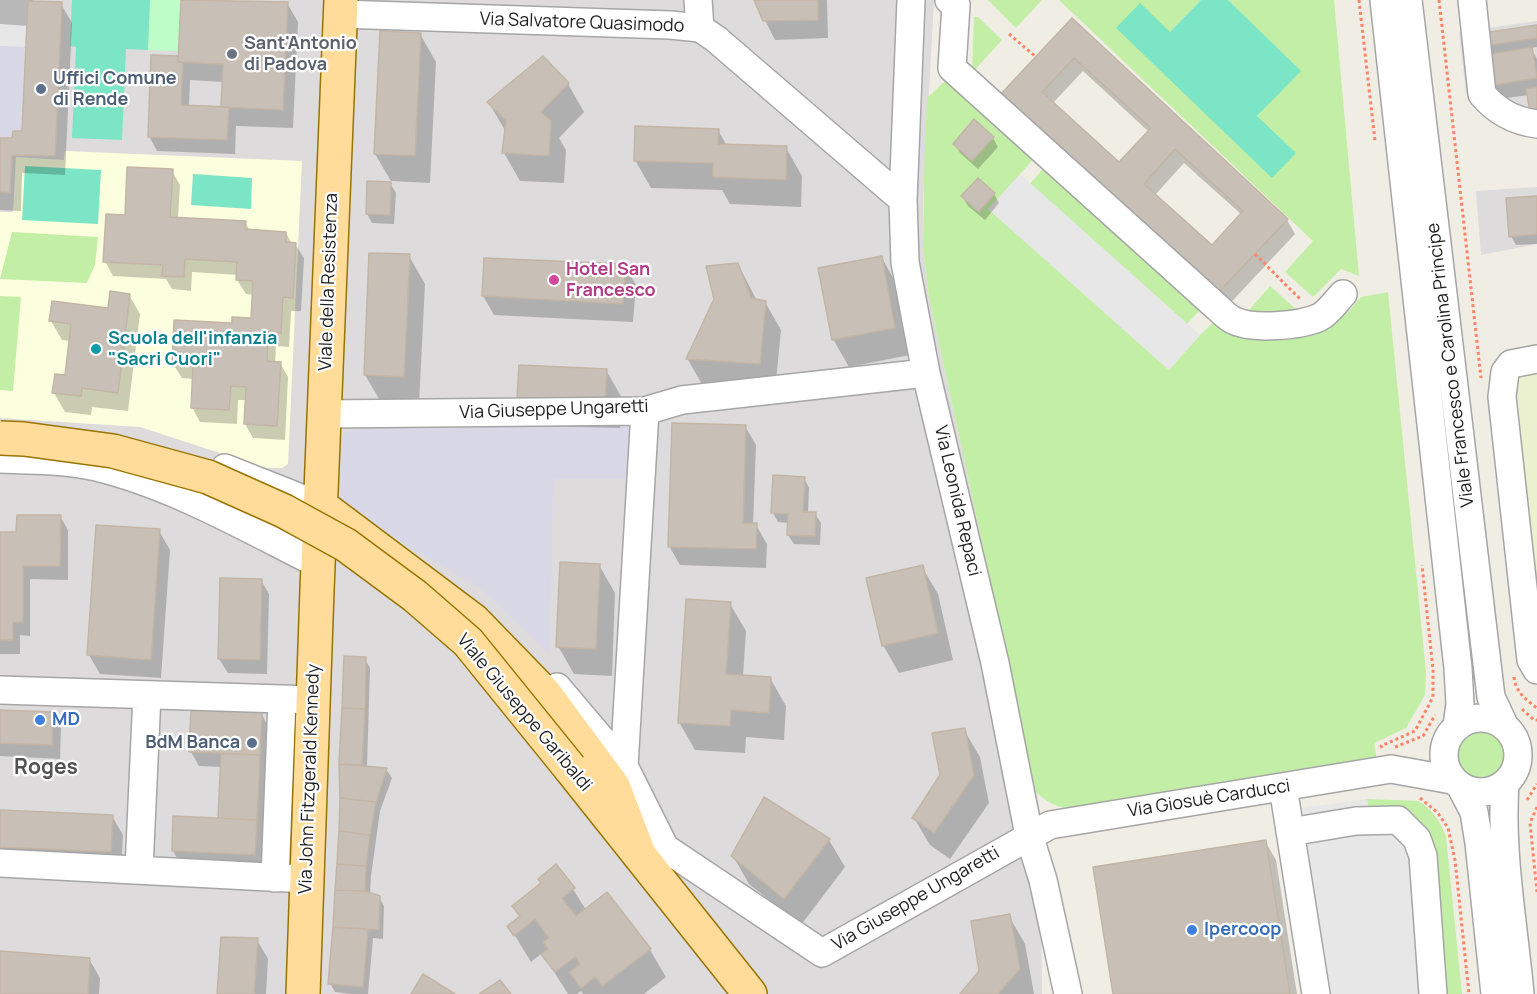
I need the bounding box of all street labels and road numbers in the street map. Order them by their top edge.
street label: Via Salvatore Quasimodo [479,9,685,37]
street label: Viale della Resistenza [315,193,343,371]
street label: Viale Francesco e Carolina Principe [1423,222,1479,508]
street label: Via Giuseppe Ungaretti [459,396,649,424]
street label: Via Leonida Repaci [929,424,985,578]
street label: Viale Giuseppe Garibaldi [452,630,596,796]
street label: Via John Fitzgerald Kennedy [295,664,325,894]
street label: Via Giosuè Carducci [1126,775,1292,823]
street label: Via Giuseppe Ungaretti [829,842,1003,956]

